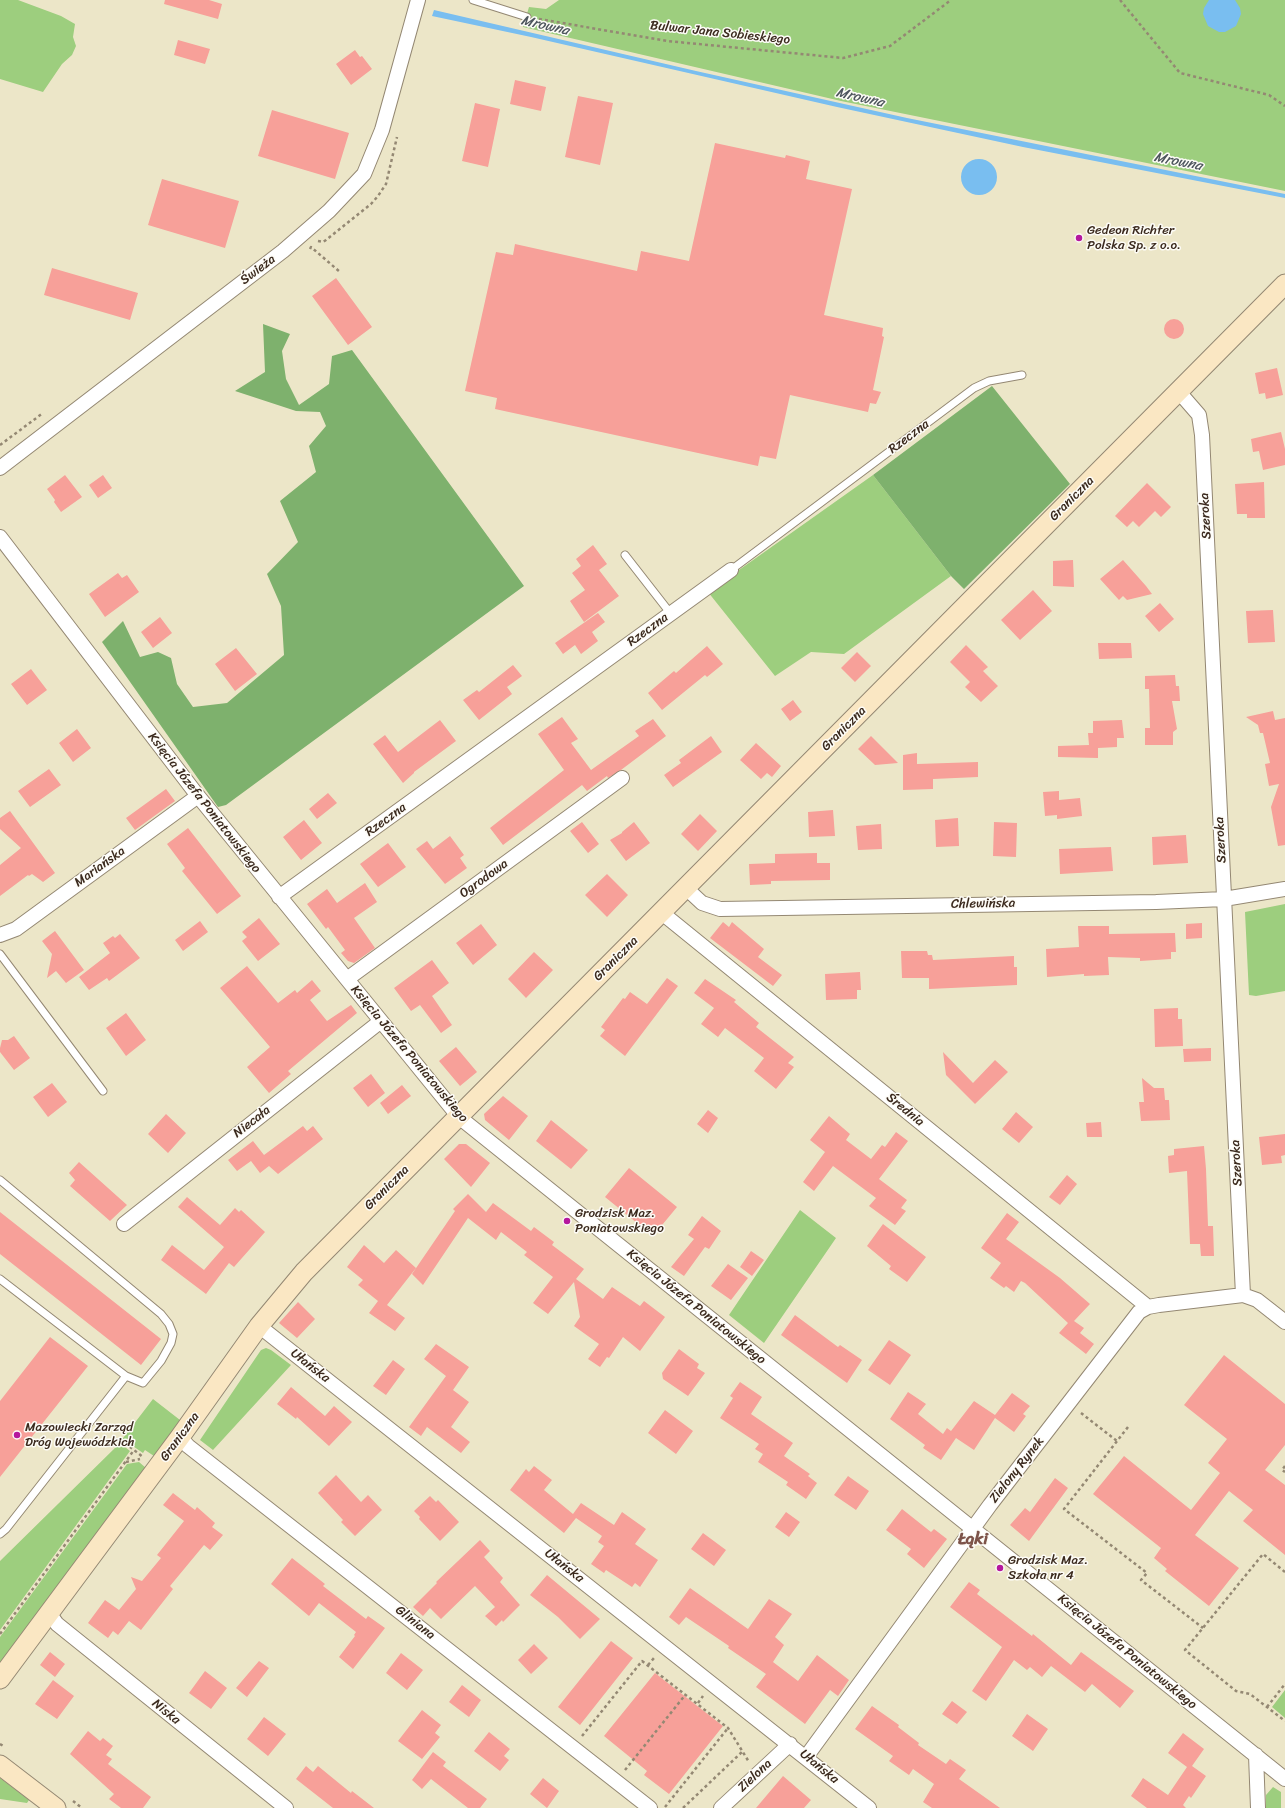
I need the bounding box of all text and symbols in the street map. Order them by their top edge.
water label: Mrowna [519,12,571,40]
street label: Bulwar Jana Sobieskiego [649,18,791,48]
water label: Mrowna [834,84,886,112]
water label: Mrowna [1153,149,1203,175]
place label: Gedeon Richter Polska Sp. z o.o. [1087,223,1181,254]
marker: Gedeon Richter Polska Sp. z o.o. [1074,233,1084,243]
street label: Świeża [237,252,279,288]
street label: Rzeczna [886,417,932,457]
street label: Graniczna [1046,473,1098,525]
street label: Szeroka [1197,492,1215,540]
street label: Rzeczna [624,610,672,650]
street label: Graniczna [818,703,870,755]
street label: Księcia Józefa Poniatowskiego [144,730,264,876]
street label: Rzeczna [362,800,410,840]
street label: Szeroka [1212,816,1230,864]
street label: Mariańska [72,843,128,891]
street label: Ogrodowa [457,856,511,902]
street label: Chlewińska [951,896,1015,912]
street label: Graniczna [590,933,642,985]
street label: Księcia Józefa Poniatowskiego [347,982,471,1126]
street label: Średnia [883,1090,927,1130]
street label: Niecała [230,1103,274,1141]
street label: Szeroka [1228,1139,1246,1187]
street label: Graniczna [361,1162,413,1214]
place label: Grodzisk Maz. Poniatowskiego [575,1206,664,1237]
marker: Grodzisk Maz. Poniatowskiego [562,1216,572,1226]
street label: Księcia Józefa Poniatowskiego [623,1246,769,1368]
street label: Ułańska [287,1346,333,1386]
street label: Graniczna [157,1409,203,1465]
place label: Mazowiecki Zarząd Dróg Wojewódzkich [25,1420,135,1451]
marker: Mazowiecki Zarząd Dróg Wojewódzkich [12,1430,22,1440]
street label: Zielony Rynek [986,1434,1048,1506]
district label: Łąki [958,1530,988,1550]
street label: Ułańska [541,1546,587,1586]
place label: Grodzisk Maz. Szkoła nr 4 [1008,1553,1088,1584]
marker: Grodzisk Maz. Szkoła nr 4 [995,1563,1005,1573]
street label: Księcia Józefa Poniatowskiego [1054,1591,1200,1713]
street label: Gliniana [392,1603,438,1643]
street label: Niska [149,1696,183,1728]
street label: Ułańska [796,1747,842,1787]
street label: Zielona [735,1756,775,1796]

